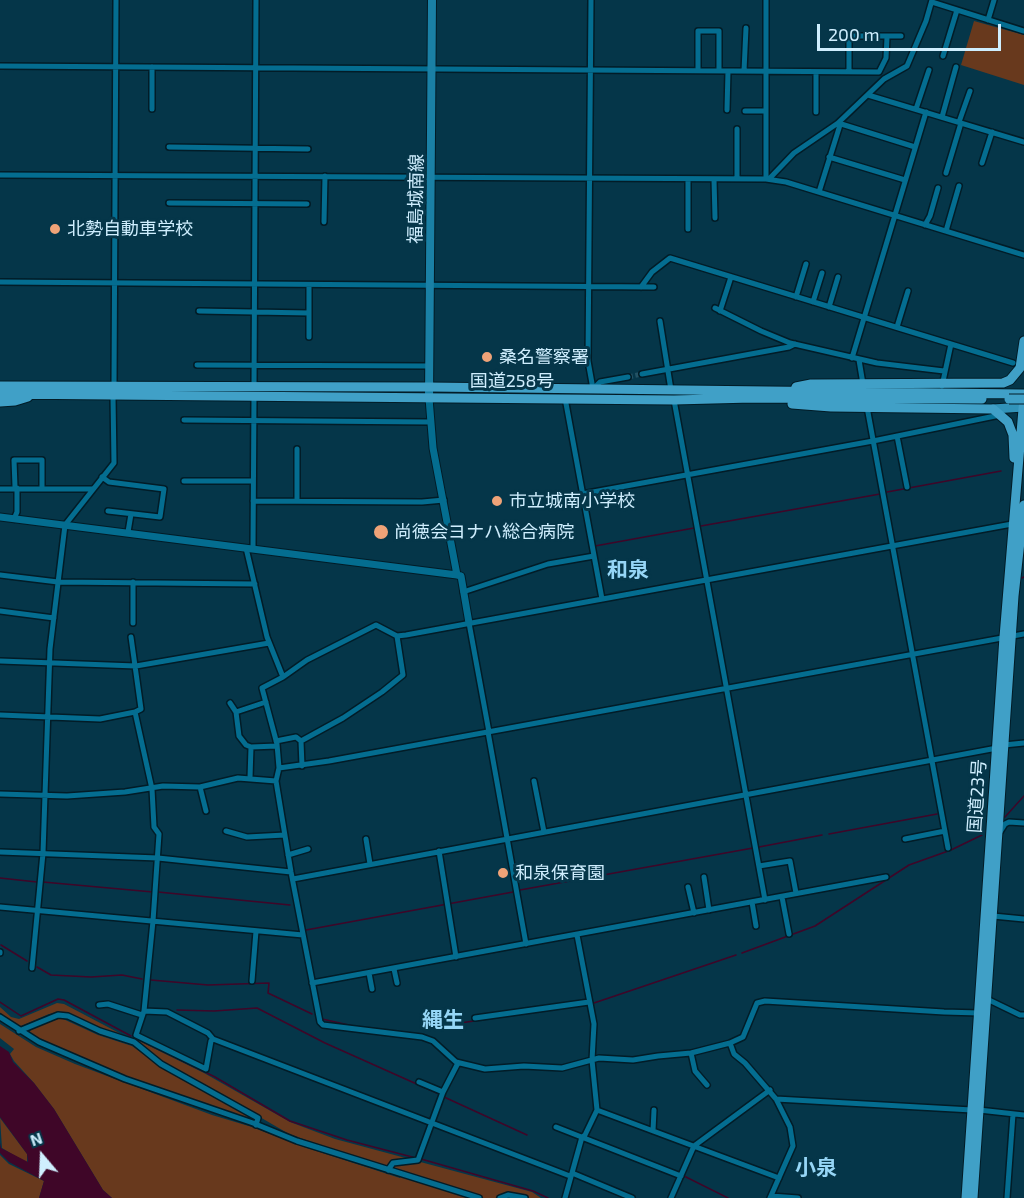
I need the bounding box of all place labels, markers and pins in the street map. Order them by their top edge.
place label: 北勢自動車学校 [67,218,193,240]
marker: 北勢自動車学校 [48,222,62,236]
place label: 桑名警察署 [499,346,589,368]
marker: 桑名警察署 [480,350,494,364]
place label: 市立城南小学校 [509,490,635,512]
marker: 市立城南小学校 [490,494,504,508]
place label: 尚徳会ヨナハ総合病院 [394,521,574,543]
marker: 尚徳会ヨナハ総合病院 [372,523,390,541]
place label: 和泉保育園 [515,862,605,884]
marker: 和泉保育園 [496,866,510,880]

